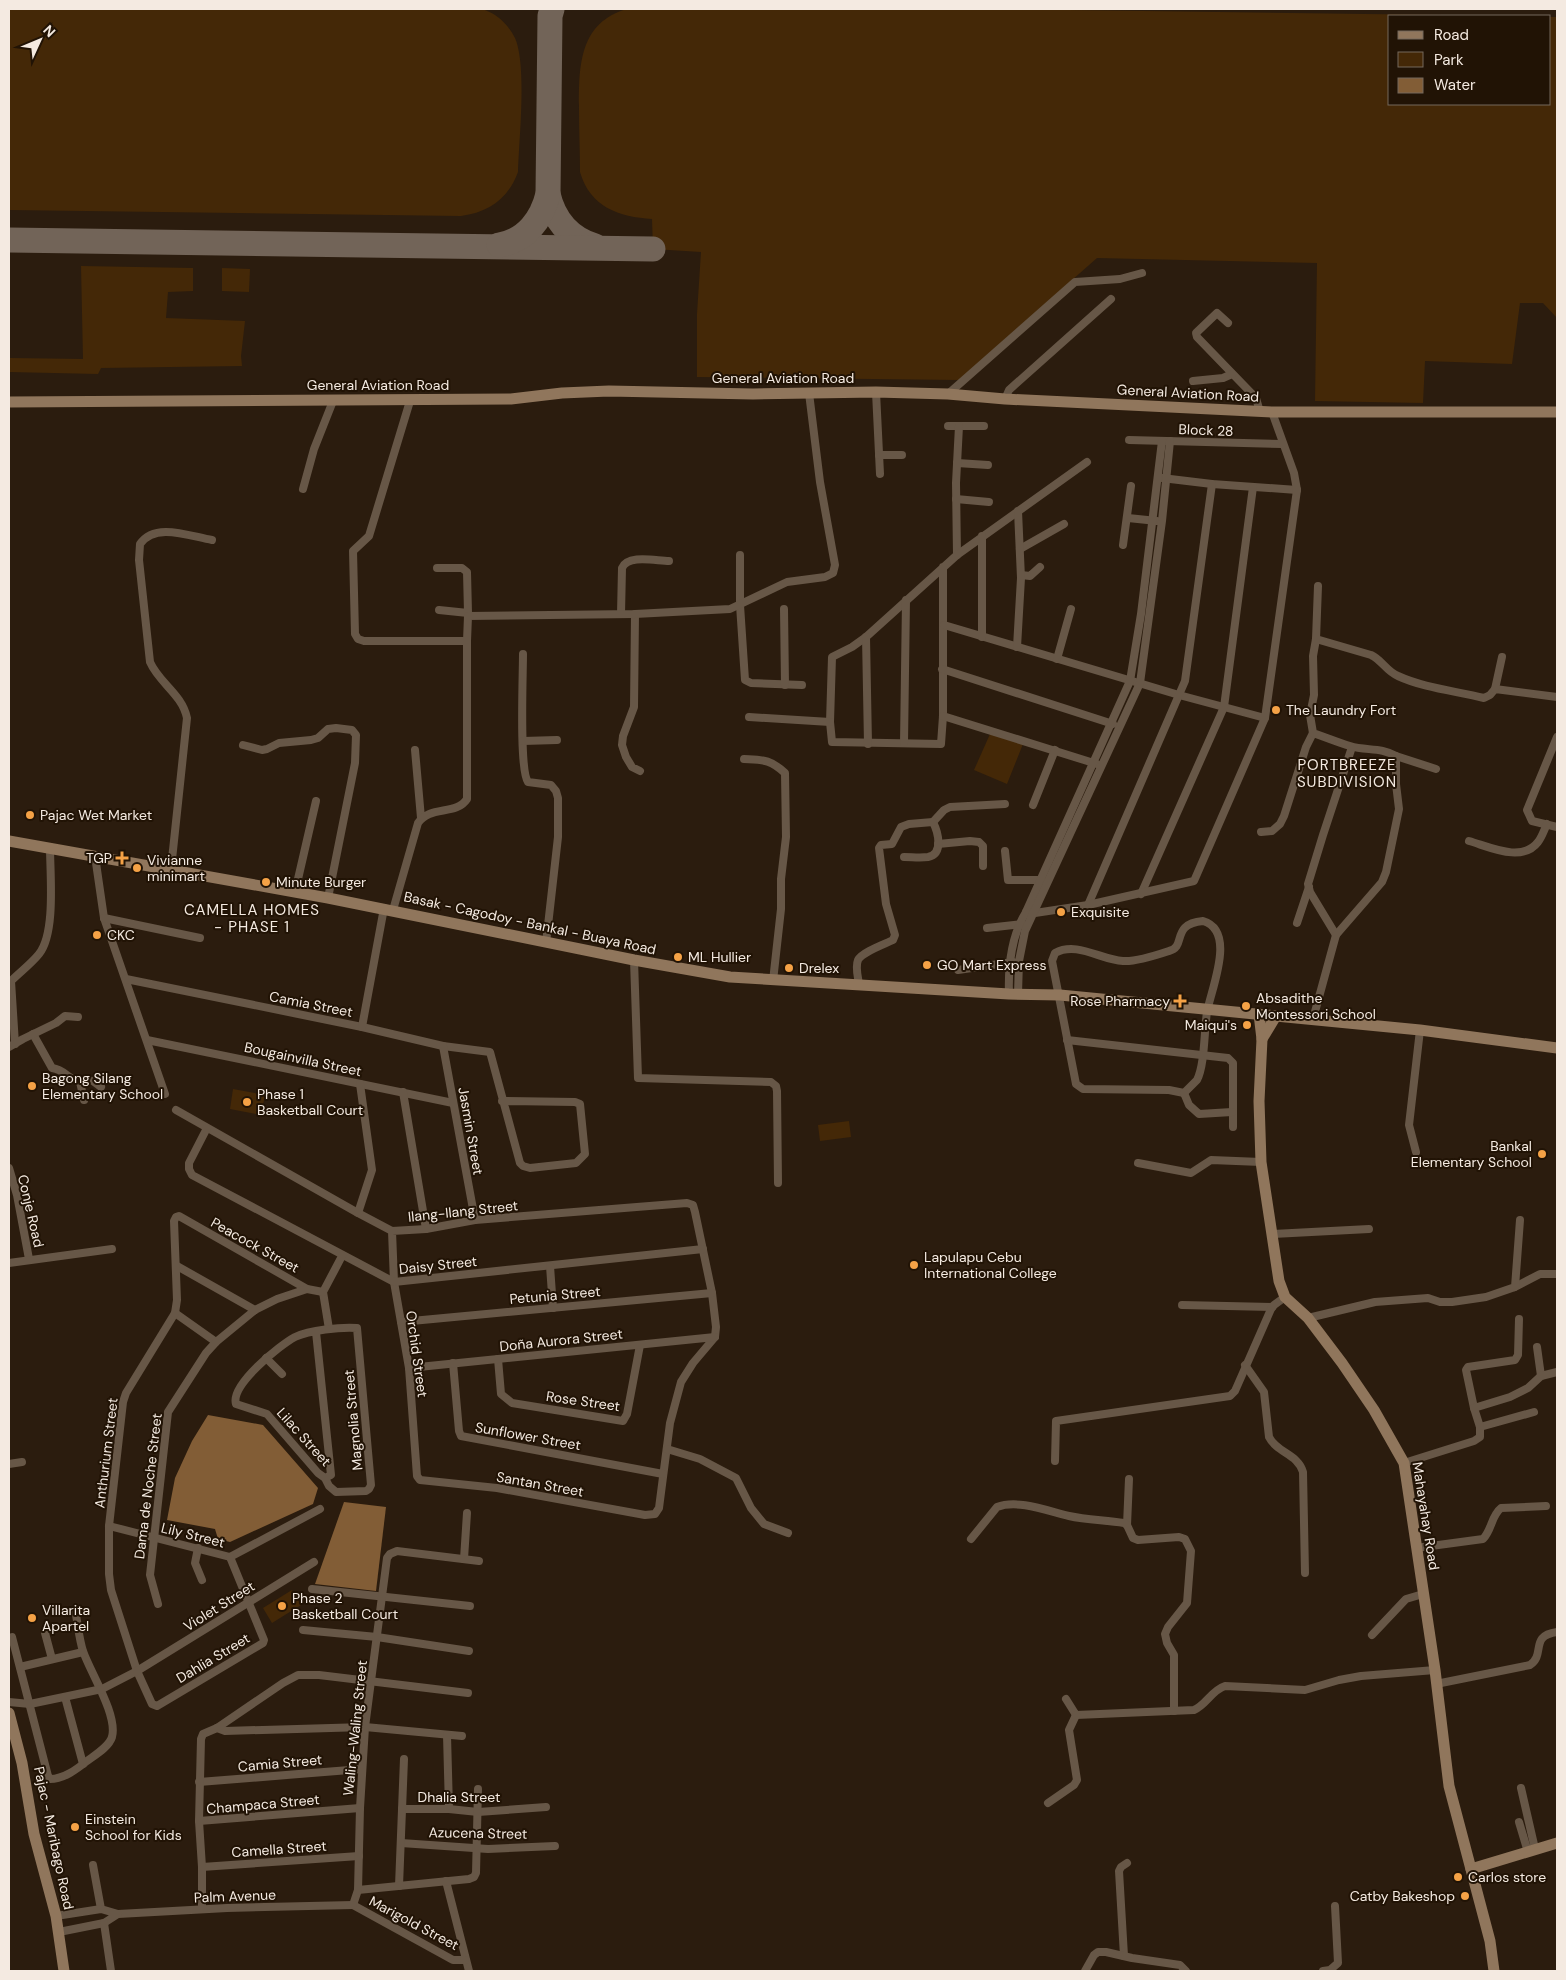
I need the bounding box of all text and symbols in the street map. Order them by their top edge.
north arrow [15,15,65,65]
legend [1388,15,1551,105]
text: N [39,21,59,41]
text: Road [1434,25,1469,45]
text: Park [1434,50,1464,70]
text: Water [1434,75,1476,95]
street label: General Aviation Road [712,369,854,387]
street label: General Aviation Road [307,376,449,394]
street label: General Aviation Road [1116,380,1260,406]
street label: Block 28 [1178,420,1234,440]
place label: The Laundry Fort [1286,701,1396,719]
marker: The Laundry Fort [1270,704,1282,716]
district label: PORTBREEZE SUBDIVISION [1297,755,1397,792]
place label: Pajac Wet Market [40,806,152,824]
marker: Pajac Wet Market [24,809,36,821]
place label: TGP [86,849,112,867]
place label: Vivianne minimart [147,851,205,885]
marker: TGP [116,852,128,864]
marker: Vivianne minimart [131,862,143,874]
place label: Minute Burger [276,873,366,891]
marker: Minute Burger [260,876,272,888]
street label: Basak - Cagodoy - Bankal - Buaya Road [402,887,658,959]
district label: CAMELLA HOMES - PHASE 1 [184,900,320,937]
place label: Exquisite [1071,903,1129,921]
marker: Exquisite [1055,906,1067,918]
place label: CKC [107,926,135,944]
marker: CKC [91,929,103,941]
place label: ML Hullier [688,948,751,966]
marker: ML Hullier [672,951,684,963]
place label: GO Mart Express [937,956,1047,974]
place label: Drelex [799,959,839,977]
marker: GO Mart Express [921,959,933,971]
marker: Drelex [783,962,795,974]
street label: Camia Street [268,987,354,1021]
place label: Absadithe Montessori School [1256,989,1376,1023]
place label: Rose Pharmacy [1070,992,1170,1010]
marker: Rose Pharmacy [1174,995,1186,1007]
marker: Absadithe Montessori School [1240,1000,1252,1012]
place label: Maiqui's [1185,1016,1237,1034]
marker: Maiqui's [1241,1019,1253,1031]
street label: Bougainvilla Street [243,1038,363,1080]
place label: Bagong Silang Elementary School [42,1069,163,1103]
marker: Bagong Silang Elementary School [26,1080,38,1092]
place label: Phase 1 Basketball Court [257,1085,363,1119]
street label: Jasmin Street [454,1086,488,1176]
marker: Phase 1 Basketball Court [241,1096,253,1108]
place label: Bankal Elementary School [1411,1137,1532,1171]
marker: Bankal Elementary School [1536,1148,1548,1160]
street label: Conje Road [14,1173,48,1249]
street label: Ilang-Ilang Street [407,1196,519,1226]
street label: Peacock Street [208,1213,302,1277]
place label: Lapulapu Cebu International College [924,1248,1057,1282]
street label: Daisy Street [398,1252,478,1278]
marker: Lapulapu Cebu International College [908,1259,920,1271]
street label: Petunia Street [509,1282,601,1308]
street label: Orchid Street [402,1309,432,1399]
street label: Doña Aurora Street [498,1325,624,1355]
street label: Magnolia Street [340,1369,366,1471]
street label: Rose Street [545,1387,621,1415]
street label: Anthurium Street [90,1397,122,1509]
street label: Lilac Street [273,1404,335,1470]
street label: Dama de Noche Street [130,1412,166,1560]
street label: Sunflower Street [474,1418,582,1454]
street label: Mahayahay Road [1409,1461,1443,1571]
street label: Santan Street [495,1467,585,1501]
street label: Lily Street [159,1518,227,1552]
street label: Violet Street [180,1577,258,1635]
place label: Phase 2 Basketball Court [292,1589,398,1623]
marker: Phase 2 Basketball Court [276,1600,288,1612]
place label: Villarita Apartel [42,1601,90,1635]
marker: Villarita Apartel [26,1612,38,1624]
street label: Dahlia Street [173,1629,253,1687]
street label: Waling-Waling Street [339,1659,371,1797]
street label: Camia Street [237,1750,323,1776]
street label: Pajac - Maribago Road [30,1765,78,1911]
street label: Dhalia Street [418,1788,500,1806]
street label: Champaca Street [206,1790,320,1818]
place label: Einstein School for Kids [85,1810,182,1844]
marker: Einstein School for Kids [69,1821,81,1833]
street label: Azucena Street [428,1823,528,1843]
street label: Camella Street [231,1837,327,1861]
place label: Carlos store [1468,1868,1546,1886]
marker: Carlos store [1452,1871,1464,1883]
street label: Palm Avenue [194,1886,276,1906]
place label: Catby Bakeshop [1350,1887,1455,1905]
marker: Catby Bakeshop [1459,1890,1471,1902]
street label: Marigold Street [366,1892,462,1954]

